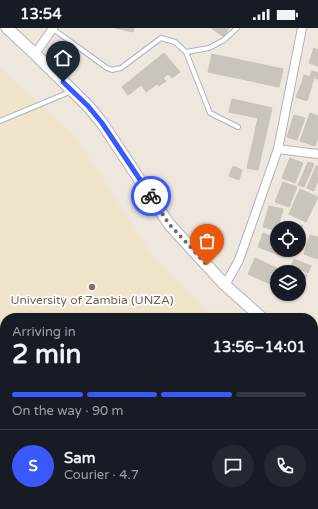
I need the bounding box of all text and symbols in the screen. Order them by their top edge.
text: 13:54 [20,5,62,23]
pin [46,41,80,82]
icon: home [52,47,74,69]
courier [131,176,171,216]
icon: bike [140,185,162,207]
map controls [270,221,306,301]
button: locate [270,221,306,257]
pin [190,224,224,265]
icon: bag [196,230,218,252]
button: layers [270,265,306,301]
marker: University of Zambia (UNZA) [87,282,97,292]
place label: University of Zambia (UNZA) [11,293,174,307]
text: Arriving in [12,324,76,340]
text: 13:56–14:01 [213,338,306,356]
text: 2 min [12,339,81,370]
text: On the way · 90 m [12,403,124,419]
button: chat [212,445,254,487]
button: phone [264,445,306,487]
text: Sam [64,449,95,467]
text: S [28,457,38,475]
text: Courier · 4.7 [64,467,139,483]

